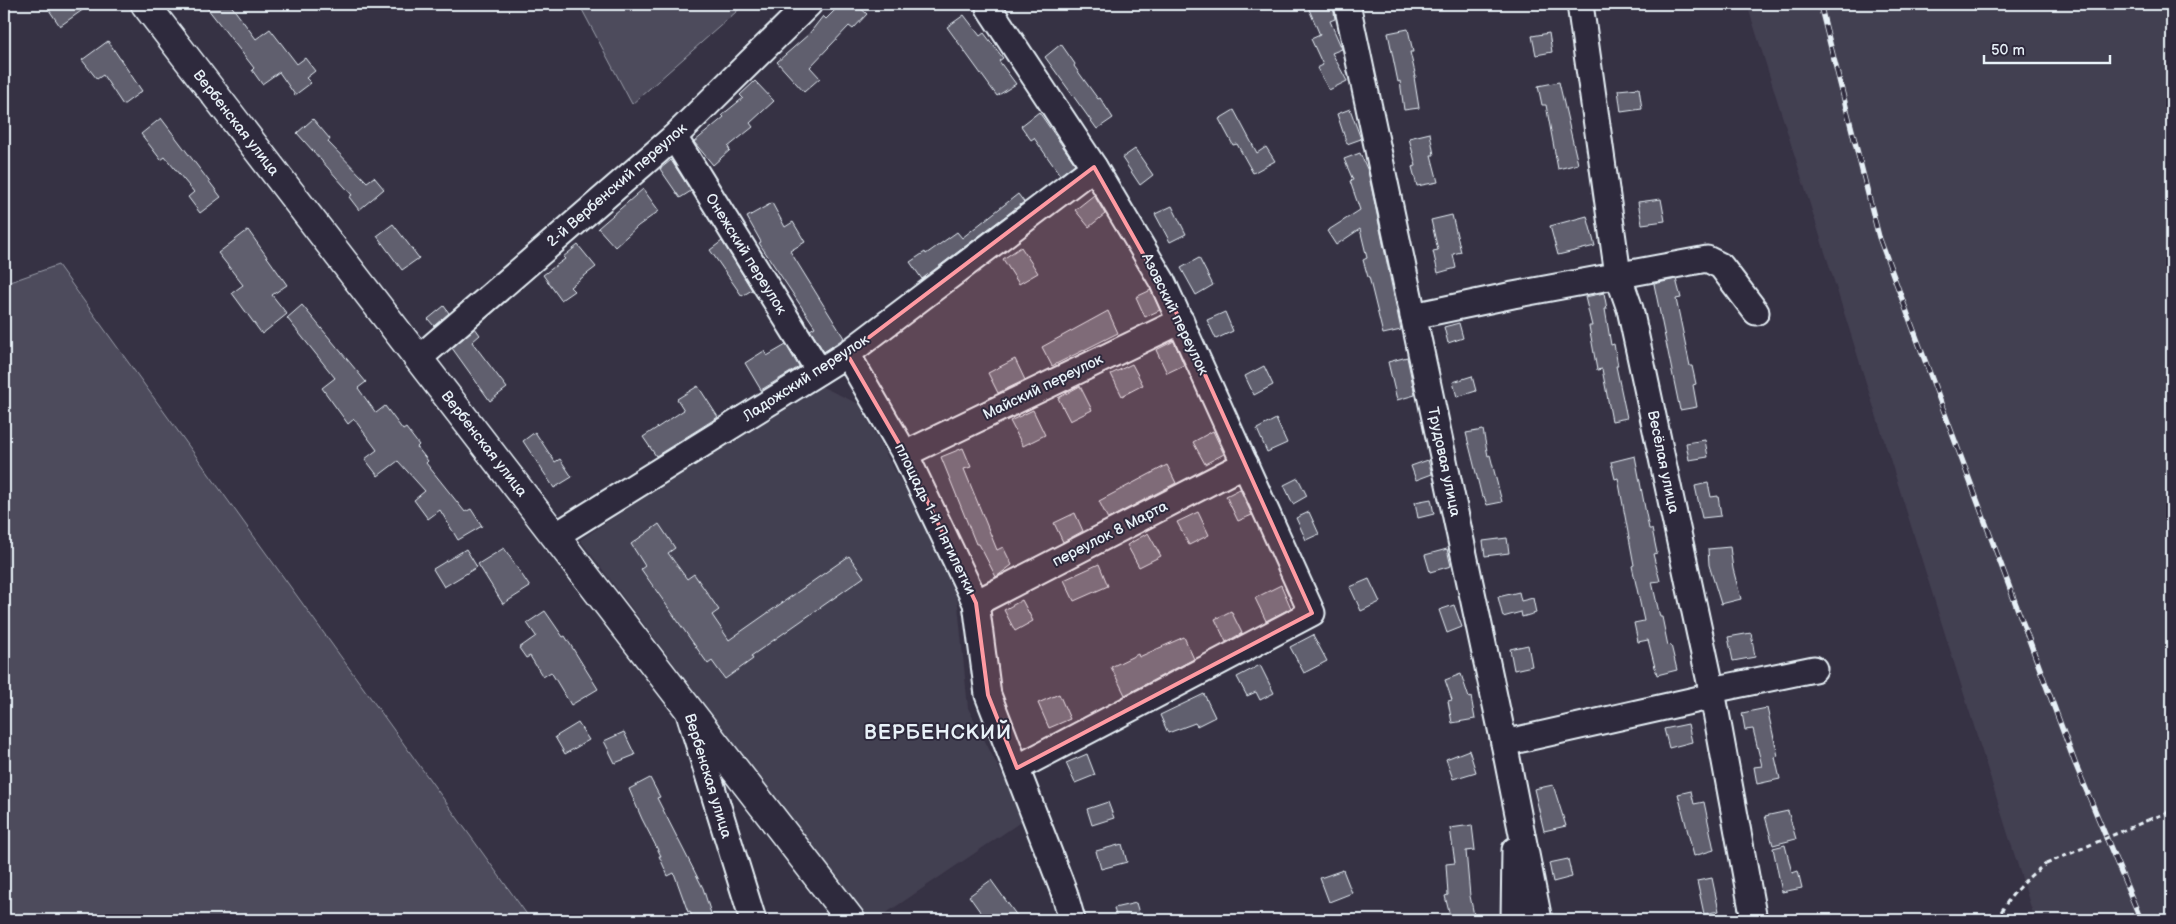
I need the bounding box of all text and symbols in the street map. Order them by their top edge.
scale bar [1984,32,2110,64]
text: 50 m [1991,41,2025,60]
street label: Вербенская улица [189,66,283,180]
street label: 2-й Вербенский переулок [543,119,691,251]
street label: Онежский переулок [701,190,791,318]
street label: Азовский переулок [1137,249,1213,378]
street label: Ладожский переулок [738,330,873,426]
street label: Майский переулок [980,350,1106,424]
street label: Вербенская улица [437,387,531,501]
street label: Трудовая улица [1423,405,1465,519]
street label: Весёлая улица [1643,409,1683,515]
street label: площадь 1-й Пятилетки [890,440,980,598]
street label: переулок 8 Марта [1049,497,1171,571]
street label: Вербенская улица [680,711,736,841]
district label: ВЕРБЕНСКИЙ [864,719,1012,745]

